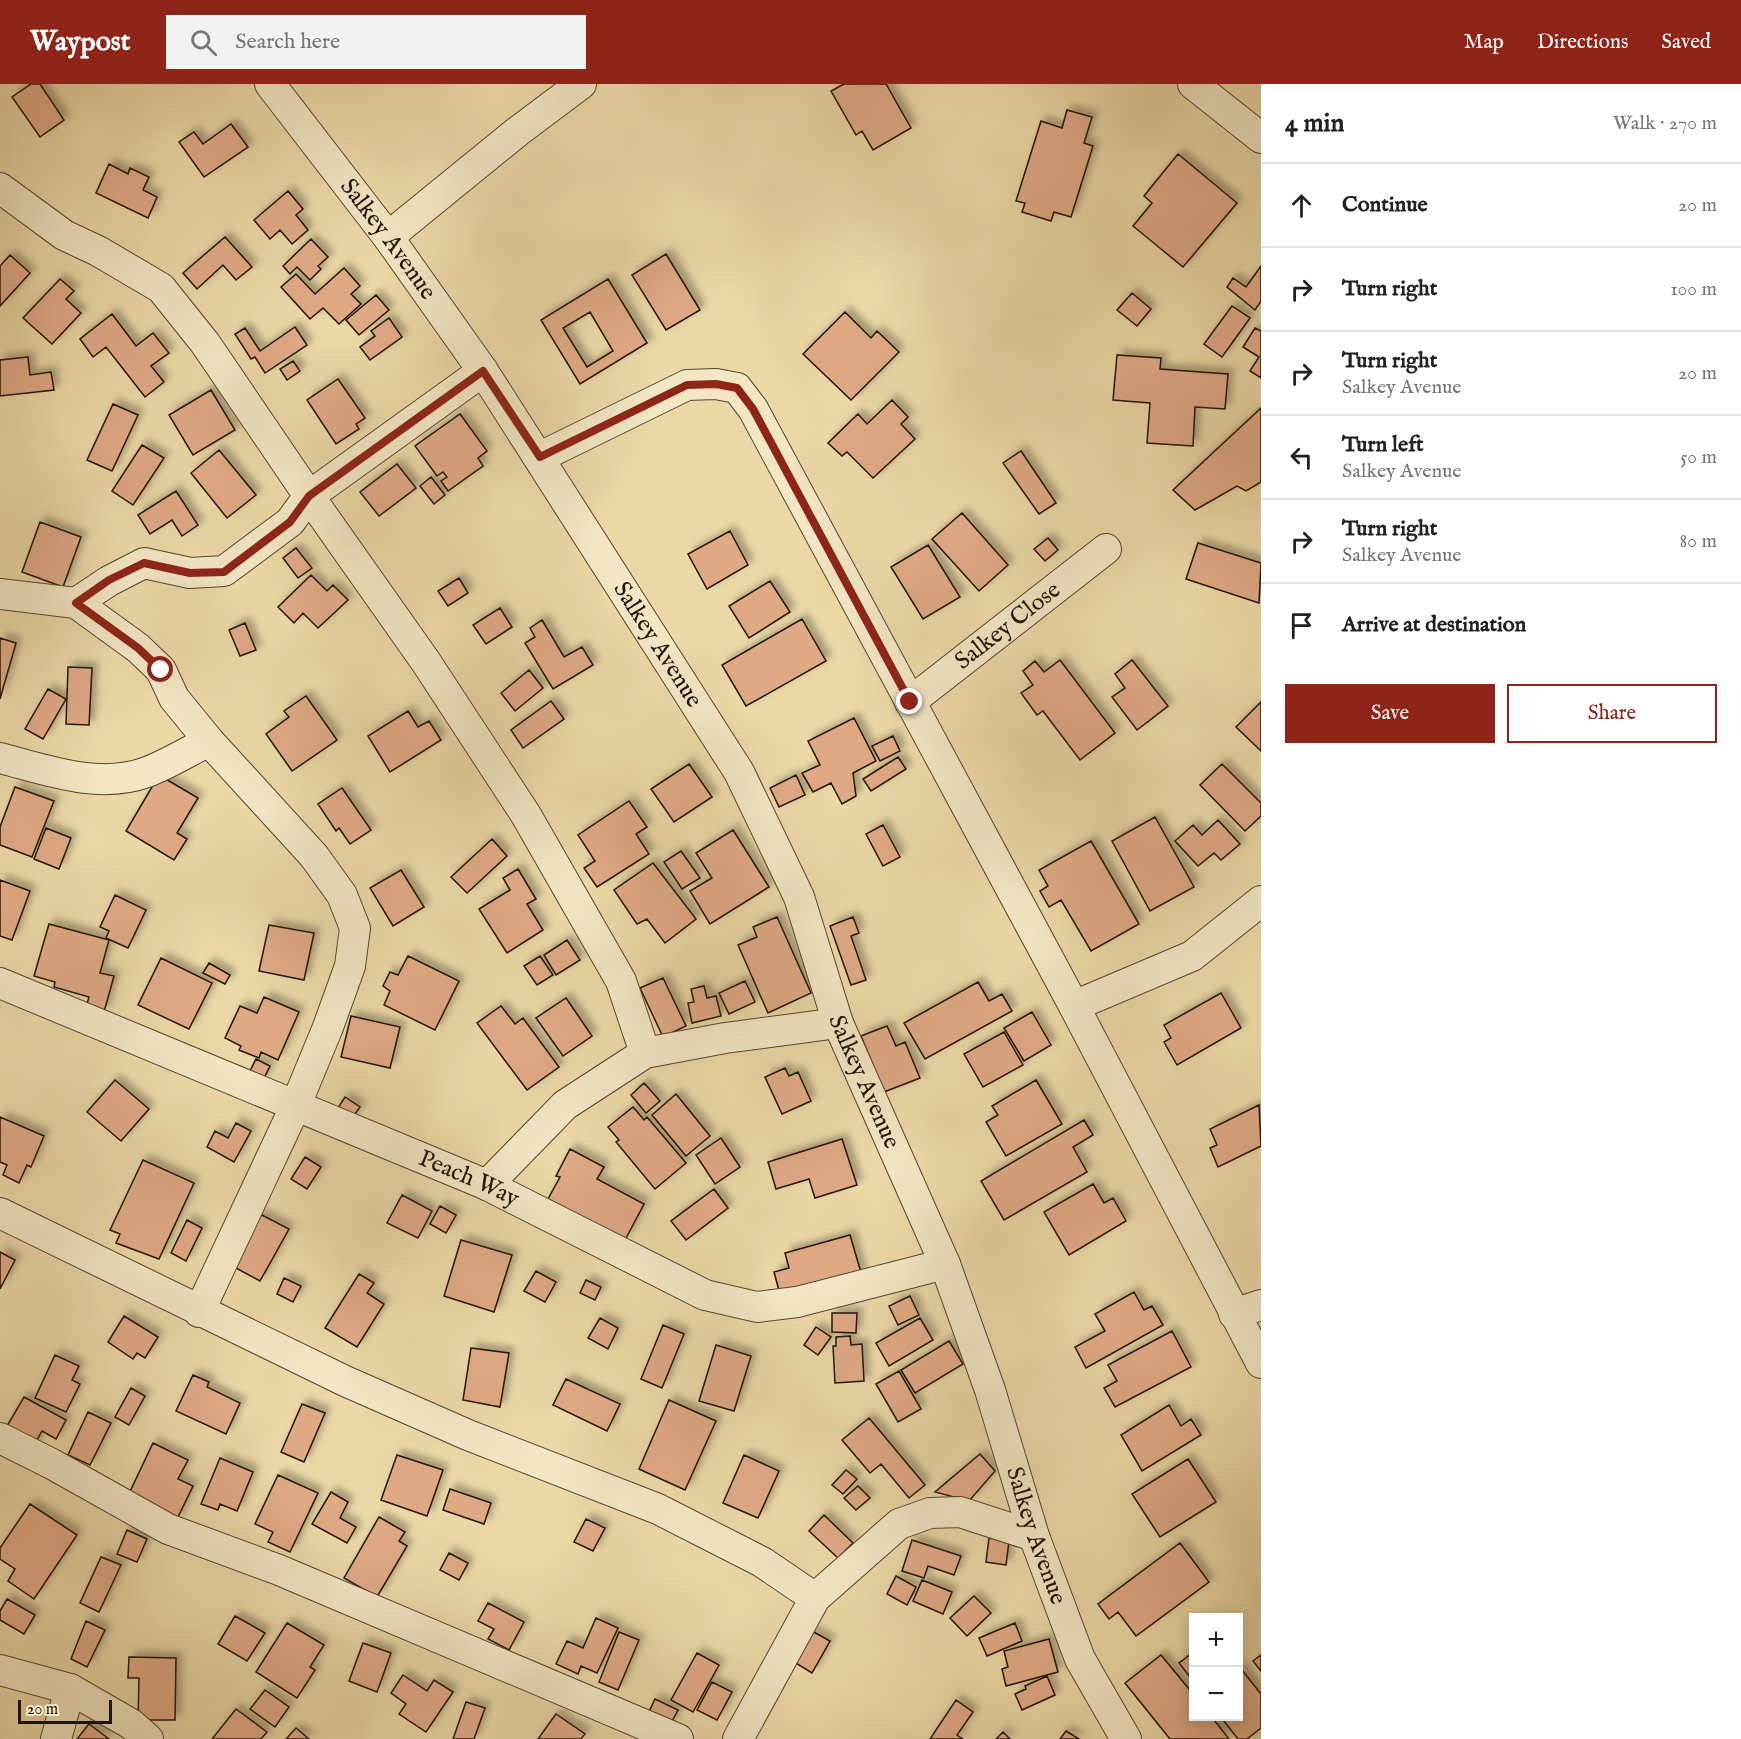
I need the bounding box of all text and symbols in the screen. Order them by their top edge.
search box [166,15,586,69]
text: Waypost [30,25,130,60]
icon: search [187,26,220,59]
text: Search here [235,28,340,56]
text: Map [1464,29,1504,56]
text: Directions [1537,29,1628,56]
text: Saved [1661,29,1711,56]
text: 4 min [1285,107,1344,140]
text: Walk · 270 m [1613,111,1717,136]
street label: Salkey Avenue [333,172,443,306]
icon: ahead [1285,189,1318,222]
text: Continue [1342,191,1428,219]
text: 20 m [1678,193,1717,218]
icon: right [1285,273,1318,306]
text: Turn right [1342,275,1437,303]
text: 100 m [1670,277,1717,302]
text: Turn right [1342,347,1437,375]
icon: right [1285,357,1318,390]
text: 20 m [1678,361,1717,386]
text: Salkey Avenue [1342,375,1461,400]
text: Turn left [1342,431,1424,459]
icon: left [1285,441,1318,474]
text: 50 m [1680,445,1717,470]
text: Salkey Avenue [1342,459,1461,484]
text: Turn right [1342,515,1437,543]
icon: right [1285,525,1318,558]
text: 80 m [1680,529,1717,554]
text: Salkey Avenue [1342,543,1461,568]
street label: Salkey Close [949,575,1067,677]
street label: Salkey Avenue [606,576,709,713]
icon: arrive [1285,609,1318,642]
text: Arrive at destination [1342,611,1526,639]
route start [147,656,173,682]
button: Save [1285,684,1495,743]
button: Share [1507,684,1717,743]
route end [896,688,922,714]
street label: Salkey Avenue [821,1011,907,1154]
street label: Peach Way [414,1143,525,1214]
street label: Salkey Avenue [999,1463,1074,1609]
map controls [1189,1613,1243,1721]
button: + [1189,1613,1243,1667]
button: − [1189,1667,1243,1721]
scale bar [18,1697,112,1724]
text: 20 m [27,1700,58,1720]

